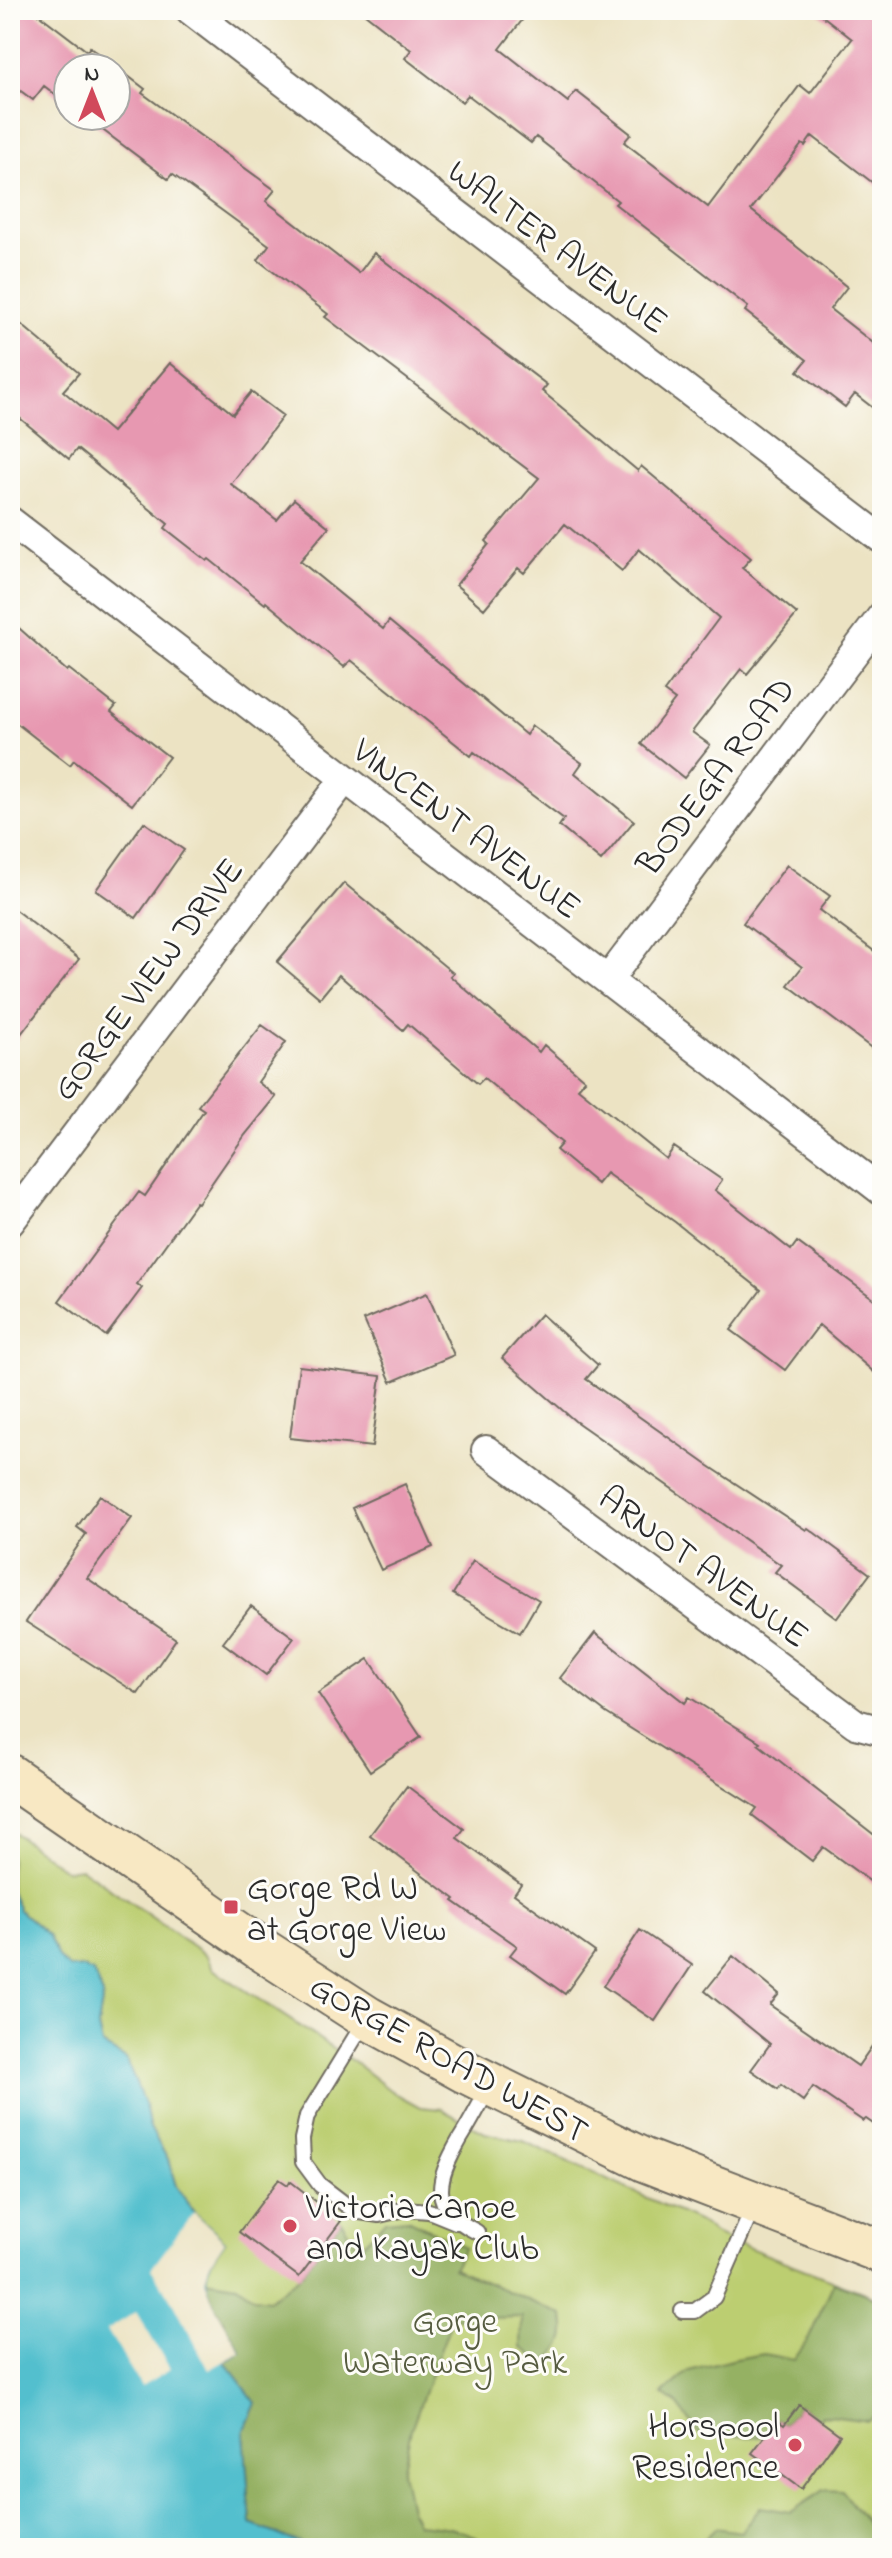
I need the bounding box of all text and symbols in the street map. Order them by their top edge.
north arrow [52,52,132,132]
text: N [85,59,99,91]
street label: WALTER AVENUE [435,148,678,349]
street label: BODEGA ROAD [624,667,810,889]
street label: VINCENT AVENUE [339,726,591,934]
street label: GORGE VIEW DRIVE [41,848,259,1113]
street label: ARNOT AVENUE [586,1474,819,1663]
place label: Gorge Rd W at Gorge View [247,1864,446,1958]
marker: Gorge Rd W at Gorge View [222,1898,240,1916]
street label: GORGE ROAD WEST [299,1962,597,2160]
place label: Victoria Canoe and Kayak Club [305,2183,539,2277]
marker: Victoria Canoe and Kayak Club [281,2217,299,2235]
park label: Gorge Waterway Park [343,2297,567,2391]
place label: Horspool Residence [632,2402,780,2496]
marker: Horspool Residence [786,2436,804,2454]

